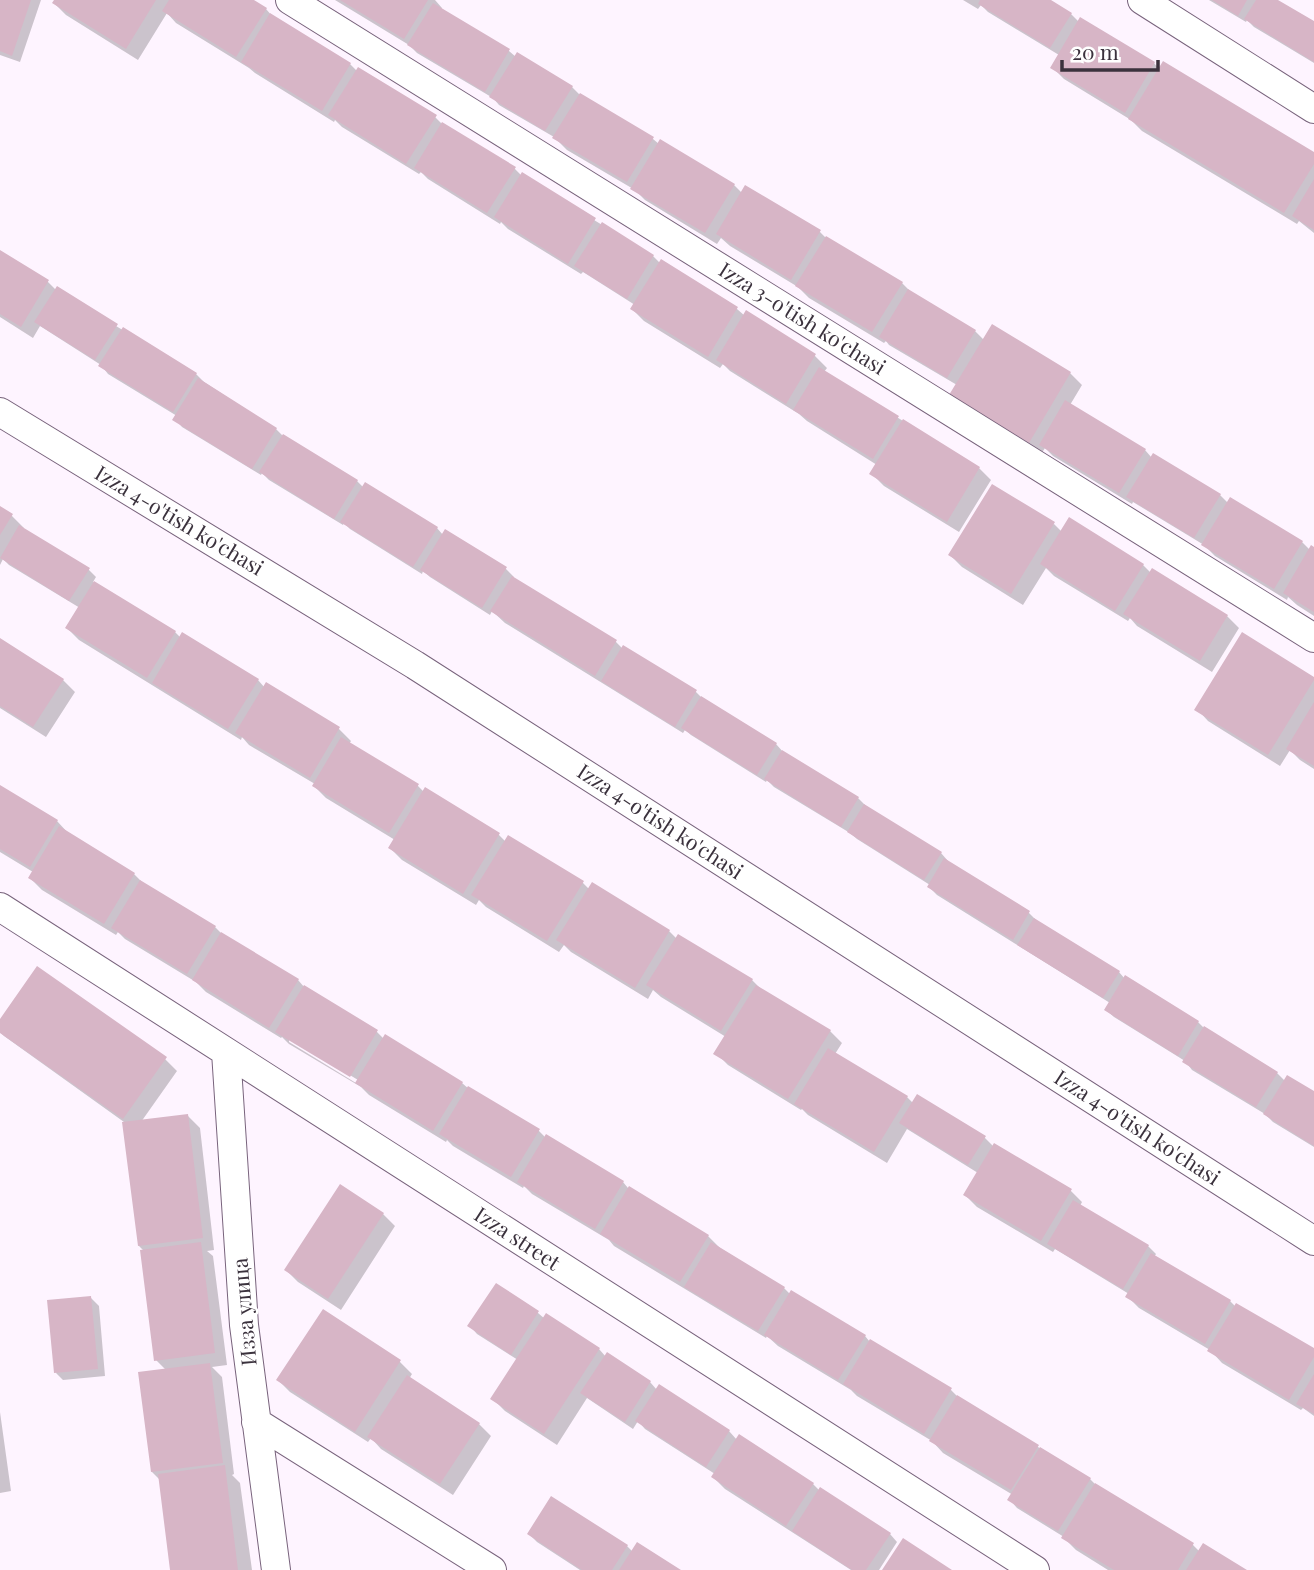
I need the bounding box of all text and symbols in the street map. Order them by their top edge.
scale bar [1062,28,1158,72]
text: 20 m [1072,37,1119,65]
street label: Izza 3-o'tish ko'chasi [714,255,892,380]
street label: Izza 4-o'tish ko'chasi [90,458,270,581]
street label: Izza 4-o'tish ko'chasi [573,756,749,884]
street label: Izza 4-o'tish ko'chasi [1050,1062,1226,1190]
street label: Izza street [470,1199,567,1276]
street label: Изза улица [224,1256,262,1367]

